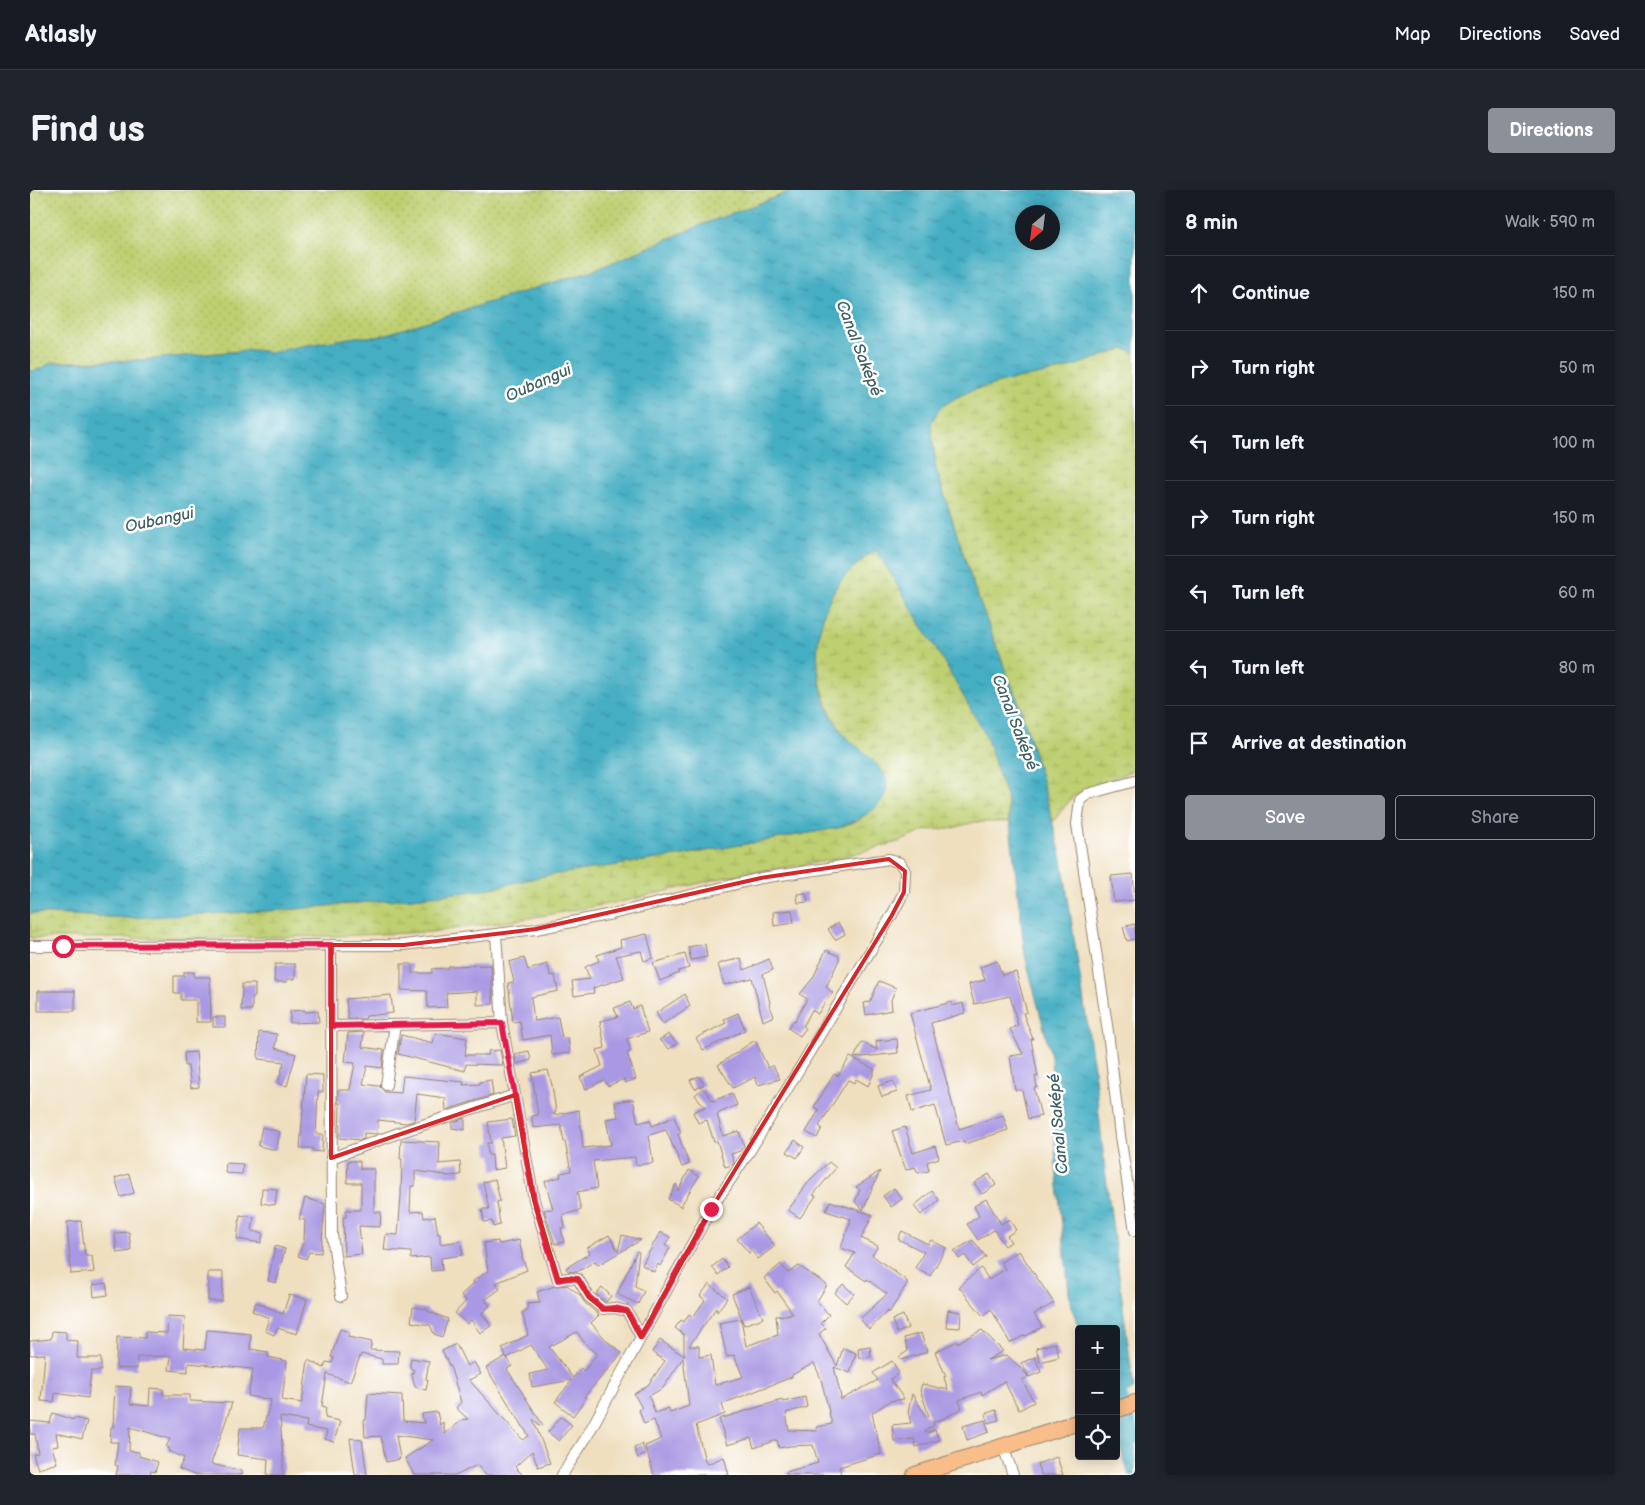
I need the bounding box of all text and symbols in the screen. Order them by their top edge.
text: Atlasly [25,20,96,49]
text: Map [1395,24,1431,45]
text: Directions [1459,24,1541,45]
text: Saved [1569,24,1620,45]
button: Directions [1488,108,1615,153]
text: Find us [30,109,145,152]
north arrow [1015,205,1060,250]
text: 8 min [1185,210,1238,235]
text: Walk · 590 m [1505,213,1595,232]
icon: ahead [1185,279,1213,307]
text: Continue [1232,282,1310,305]
text: 150 m [1553,284,1595,303]
water label: Canal Saképé [832,298,886,399]
icon: right [1185,354,1213,382]
text: Turn right [1232,357,1315,380]
text: 50 m [1559,359,1595,378]
water label: Oubangui [503,360,576,406]
icon: left [1185,429,1213,457]
text: Turn left [1232,432,1304,455]
text: 100 m [1552,434,1595,453]
water label: Oubangui [123,504,197,537]
icon: right [1185,504,1213,532]
text: Turn right [1232,507,1315,530]
text: 150 m [1553,509,1595,528]
icon: left [1185,579,1213,607]
text: Turn left [1232,582,1304,605]
text: 60 m [1558,584,1595,603]
icon: left [1185,654,1213,682]
text: Turn left [1232,657,1304,680]
text: 80 m [1559,659,1595,678]
water label: Canal Saképé [988,672,1042,773]
icon: arrive [1185,729,1213,757]
text: Arrive at destination [1232,732,1407,755]
button: Save [1185,795,1385,840]
button: Share [1395,795,1595,840]
route start [52,935,75,958]
water label: Canal Saképé [1045,1073,1072,1175]
route end [700,1198,723,1221]
map controls [1075,1325,1120,1460]
button: + [1075,1325,1120,1370]
button: − [1075,1370,1120,1415]
button: locate [1075,1415,1120,1460]

